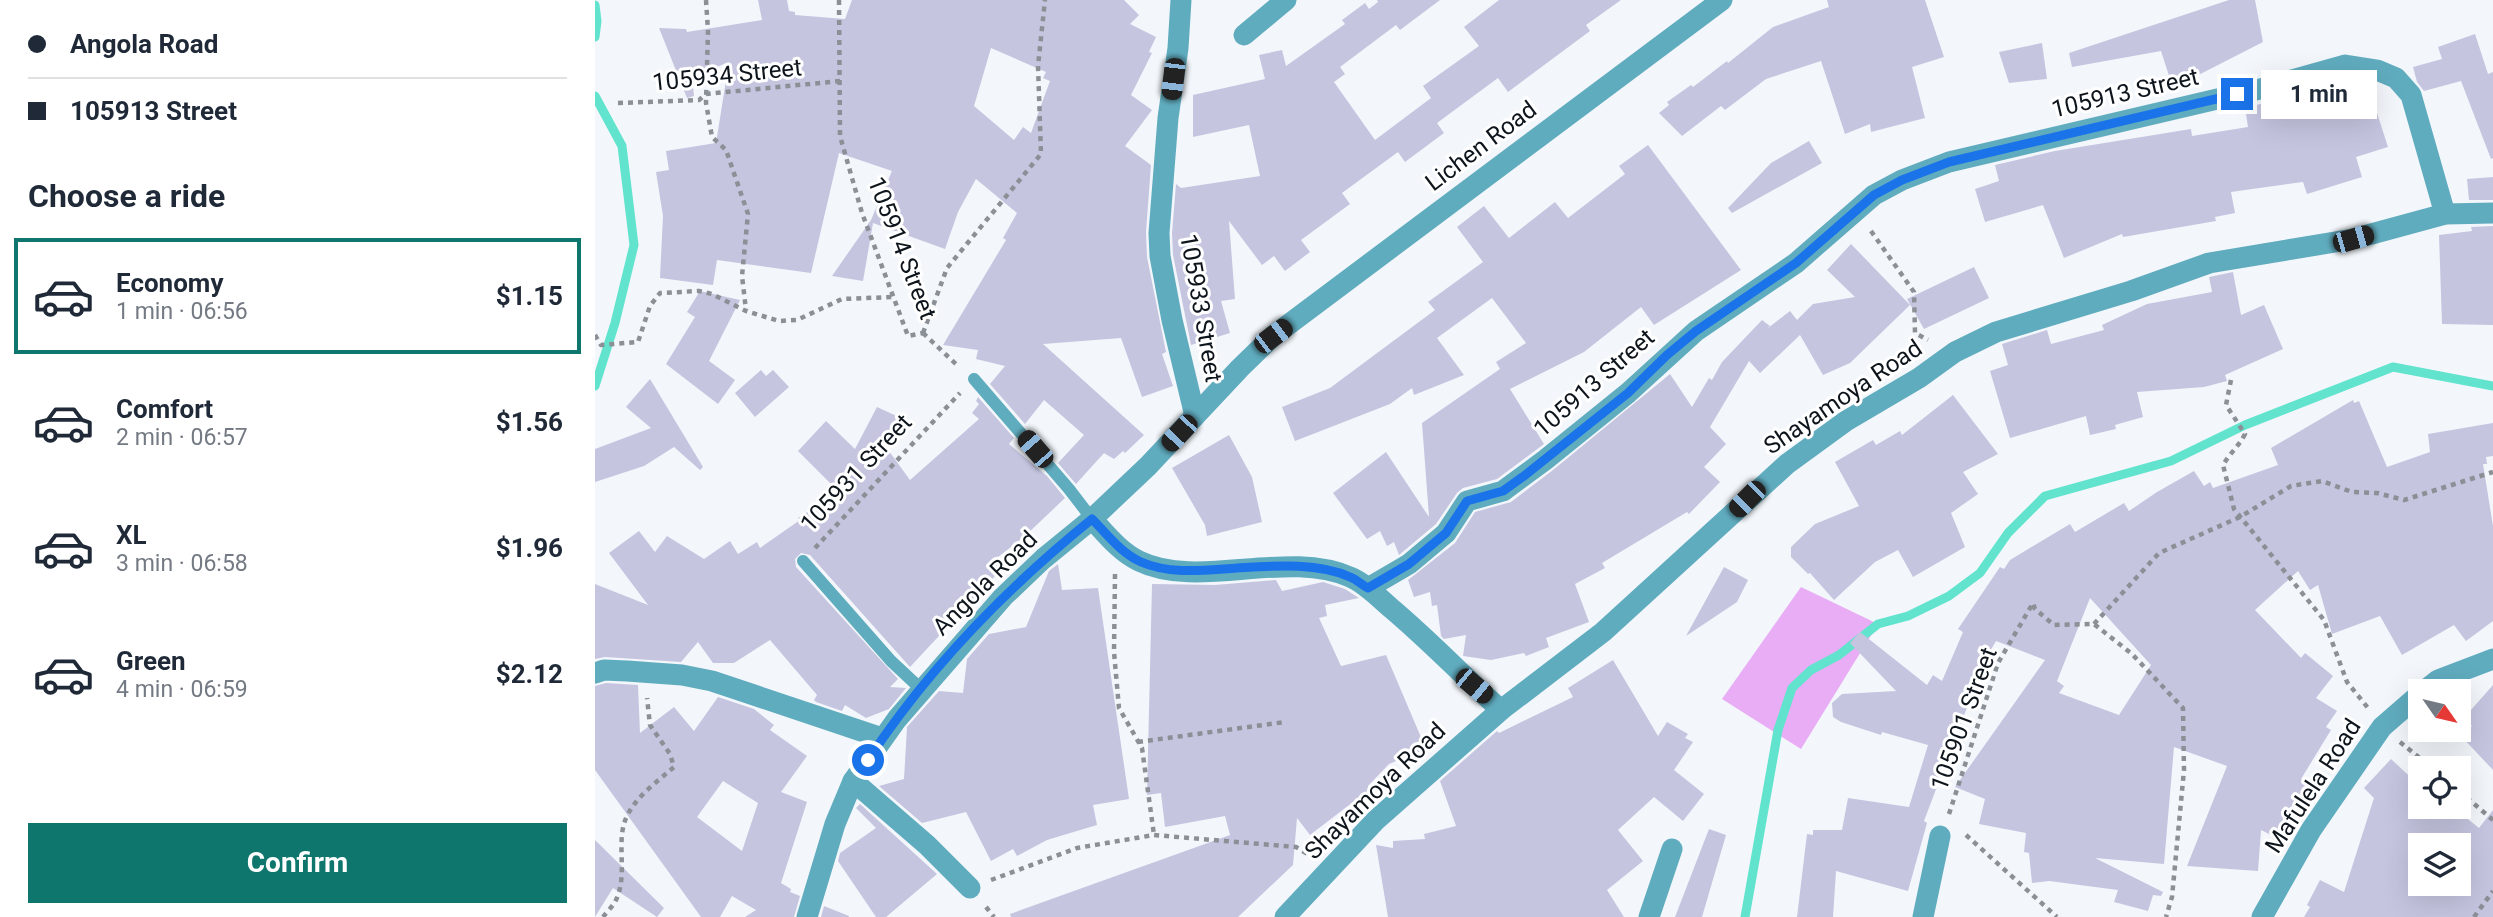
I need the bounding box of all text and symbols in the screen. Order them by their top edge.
text: Angola Road [70,29,218,59]
street label: 105934 Street [651,53,803,97]
car [1161,57,1186,101]
street label: 105913 Street [2049,62,2201,124]
callout: 1 min [2261,70,2377,119]
route end [2221,78,2253,110]
text: 1 min [2290,81,2348,108]
street label: Lichen Road [1420,95,1542,197]
text: 105913 Street [70,96,237,126]
street label: 105914 Street [862,173,942,323]
text: Choose a ride [28,177,225,215]
car [2330,223,2377,255]
street label: 105933 Street [1174,232,1228,385]
icon: car [32,265,95,328]
text: Economy [116,268,223,298]
text: $1.15 [496,281,563,311]
text: 1 min · 06:56 [116,298,248,325]
car [1250,315,1297,357]
street label: 105913 Street [1528,323,1660,443]
street label: Shayamoya Road [1759,334,1927,460]
icon: car [32,391,95,454]
text: Comfort [116,394,213,424]
text: $1.56 [496,407,563,437]
street label: 105931 Street [795,408,918,537]
car [1157,410,1202,456]
text: 2 min · 06:57 [116,424,248,451]
car [1014,426,1057,472]
car [1725,477,1770,521]
icon: car [32,517,95,580]
text: XL [116,520,147,550]
street label: Angola Road [927,525,1043,641]
text: $1.96 [496,533,563,563]
text: 3 min · 06:58 [116,550,248,577]
icon: car [32,643,95,706]
street label: 105901 Street [1925,644,2003,794]
text: Green [116,646,186,676]
text: $2.12 [496,659,563,689]
car [1452,664,1497,708]
text: 4 min · 06:59 [116,676,248,703]
north arrow [2408,679,2471,742]
map controls [2408,679,2471,896]
street label: Mafulela Road [2259,714,2367,858]
street label: Shayamoya Road [1299,717,1451,865]
route start [852,744,884,776]
button: locate [2408,756,2471,819]
button: Confirm [28,823,567,903]
button: layers [2408,833,2471,896]

